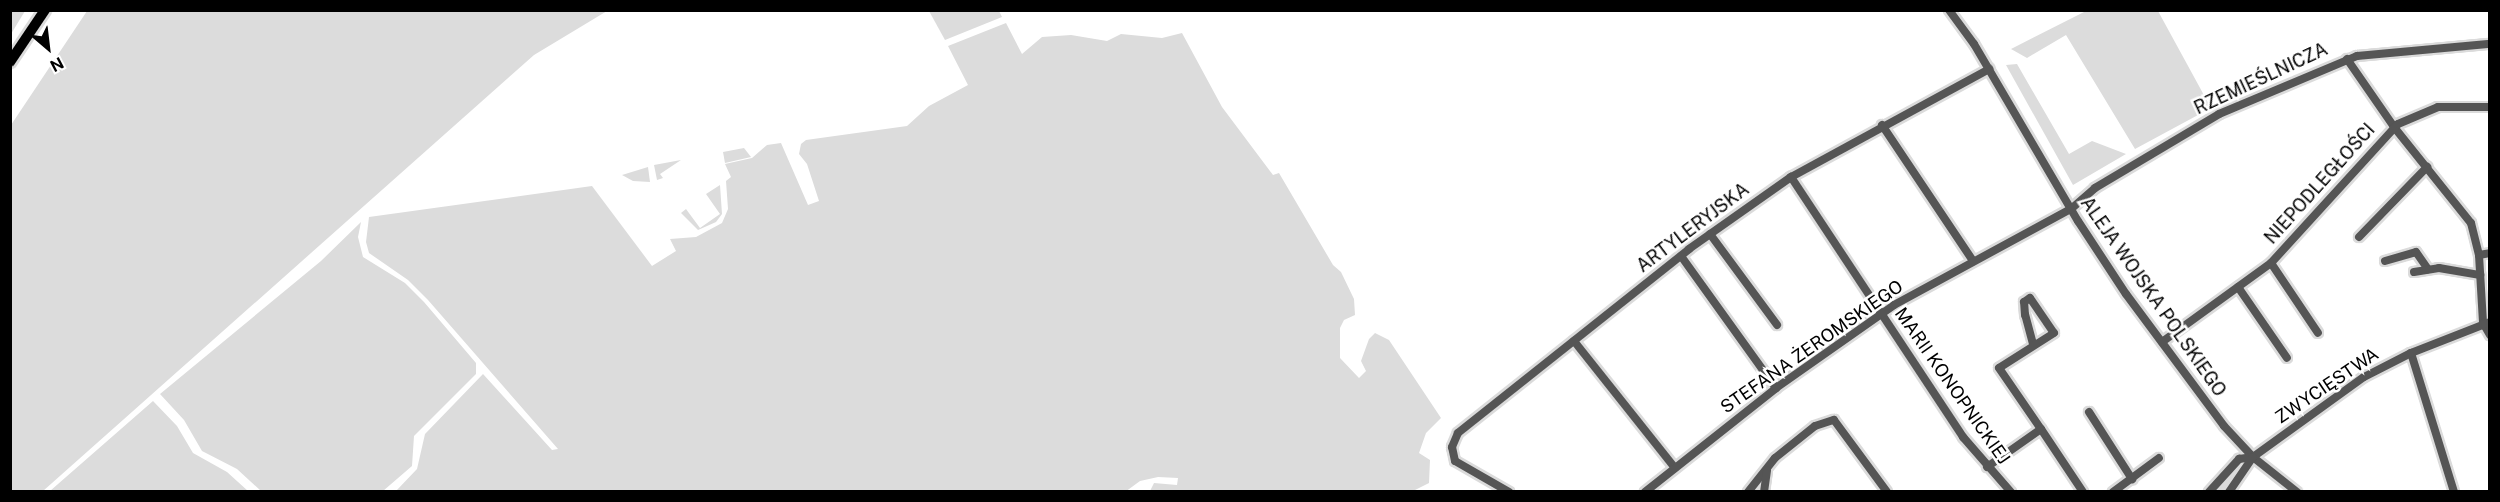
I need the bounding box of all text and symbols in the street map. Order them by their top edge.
north arrow [18,18,78,78]
street label: RZEMIEŚLNICZA [2191,39,2331,119]
text: N [47,53,67,76]
street label: NIEPODLEGŁOŚCI [2260,119,2380,249]
street label: ARTYLERYJSKA [1633,179,1753,277]
street label: ALEJA WOJSKA POLSKIEGO [2076,193,2230,401]
street label: STEFANA ŻEROMSKIEGO [1717,276,1907,418]
street label: MARII KONOPNICKIEJ [1890,304,2014,468]
street label: ZWYCIĘSTWA [2271,344,2383,428]

